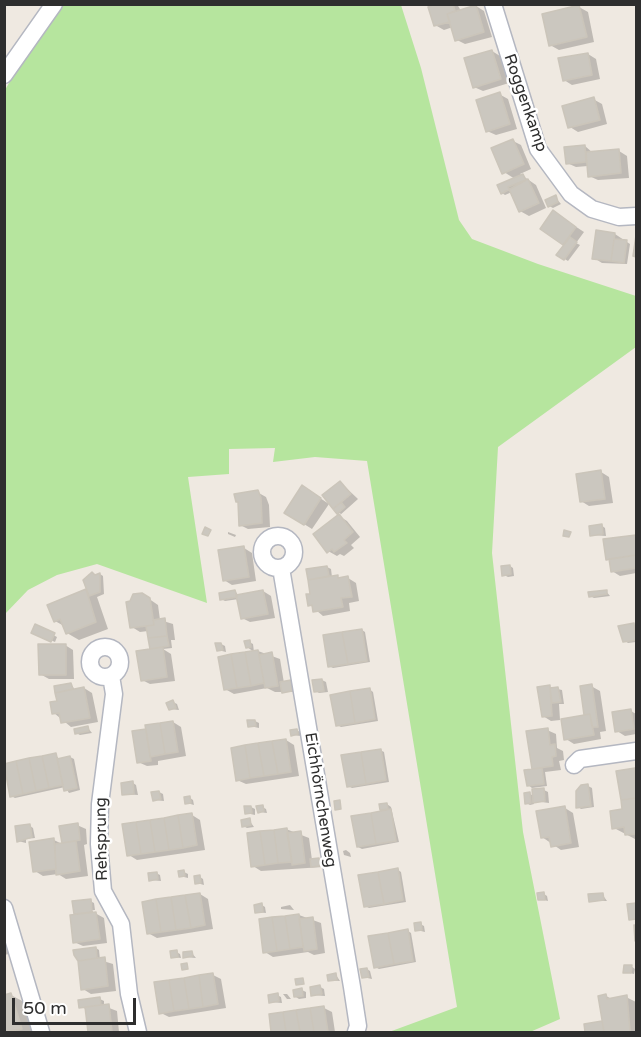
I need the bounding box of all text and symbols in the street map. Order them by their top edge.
street label: Roggenkamp [499,51,551,155]
street label: Eichhörnchenweg [300,731,340,869]
street label: Rehsprung [92,797,112,881]
scale bar [15,986,140,1024]
text: 50 m [23,997,67,1019]

